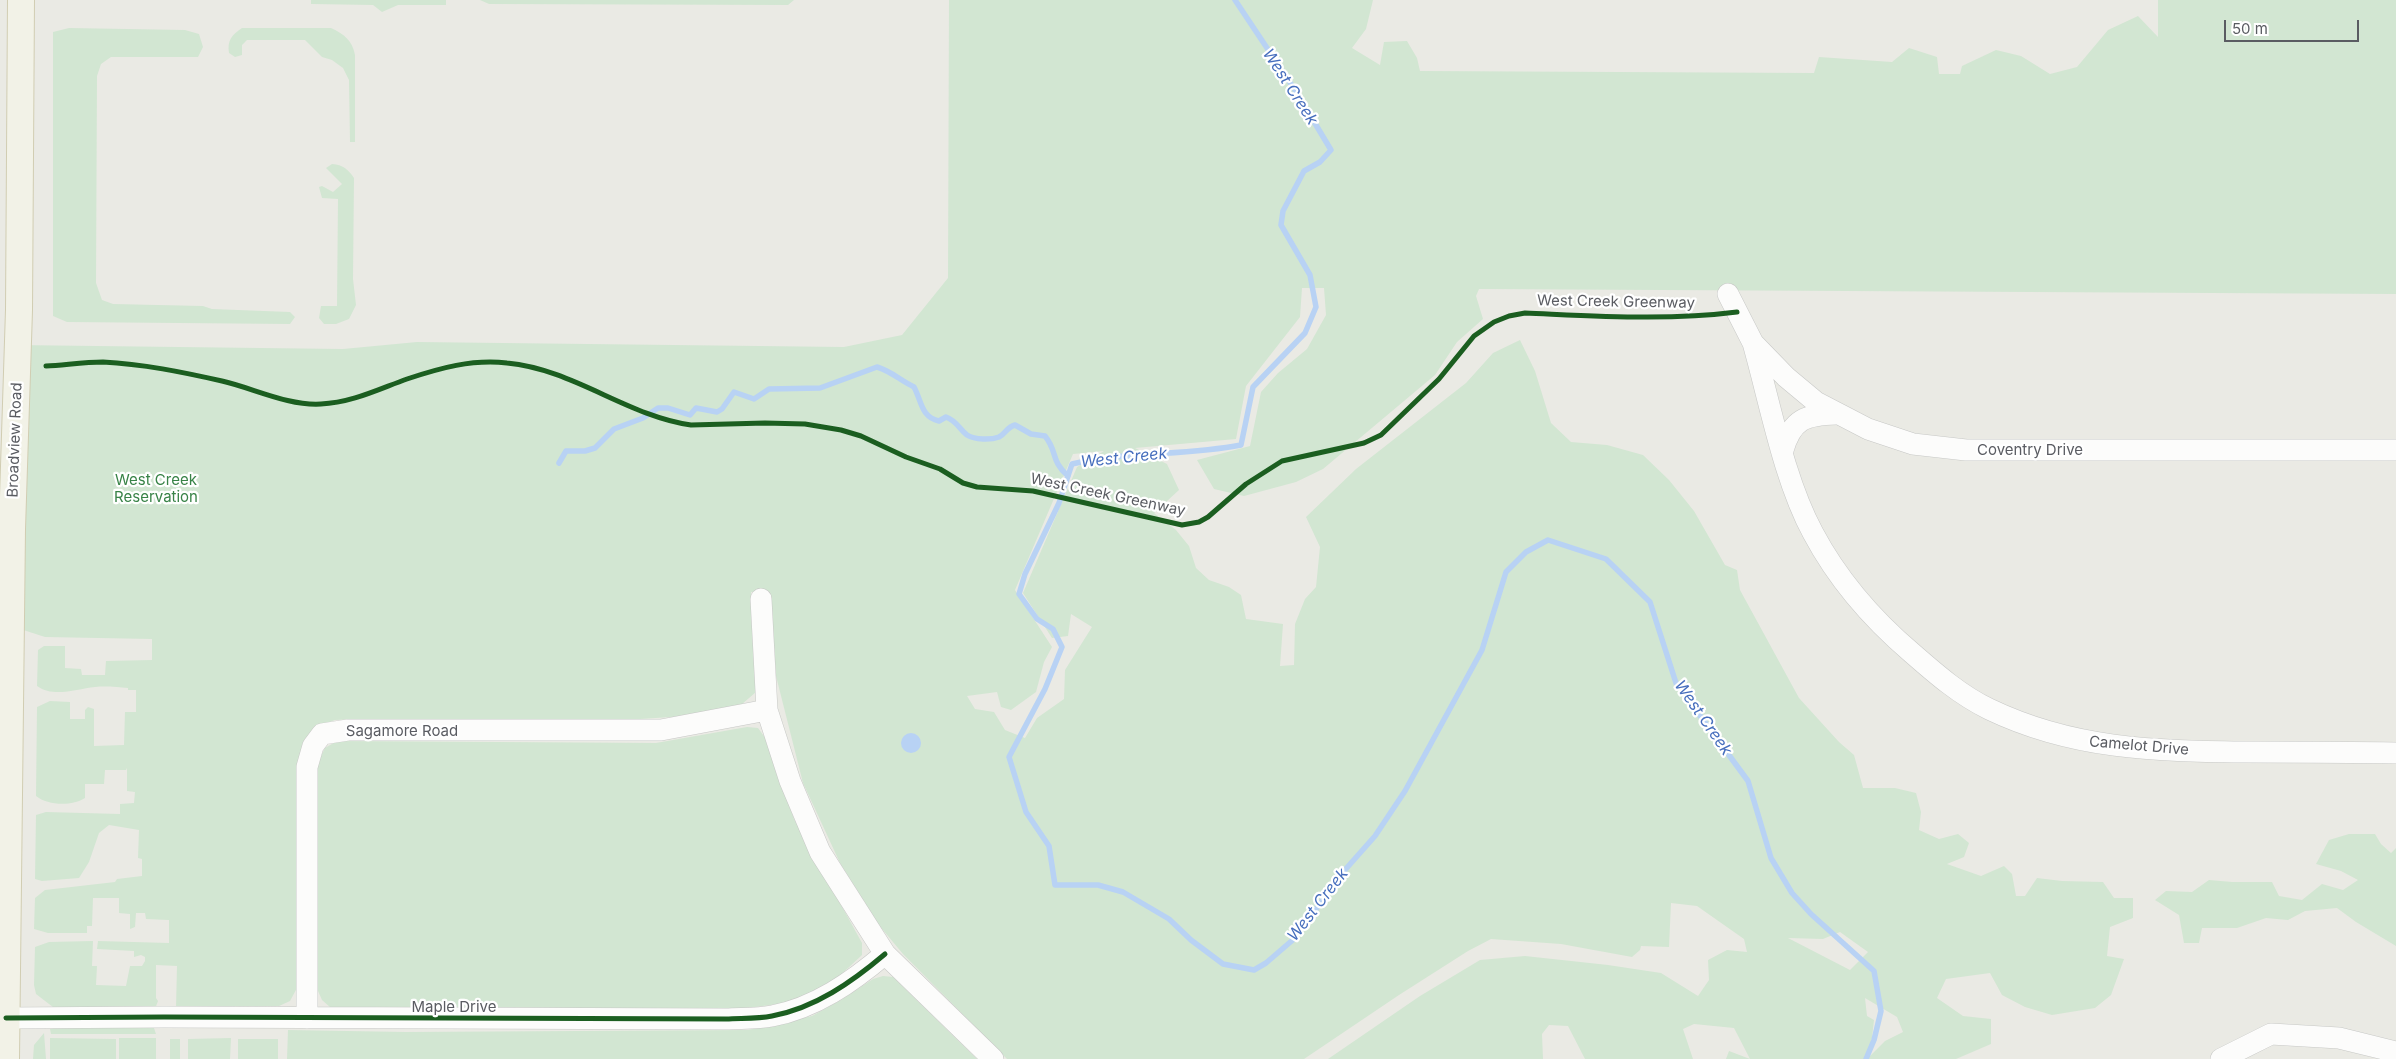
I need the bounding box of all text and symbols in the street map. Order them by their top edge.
scale bar [2226,10,2361,42]
text: 50 m [2232,19,2268,38]
water label: West Creek [1258,45,1322,129]
street label: West Creek Greenway [1537,292,1695,312]
street label: Broadview Road [4,382,26,498]
street label: Coventry Drive [1977,441,2083,459]
water label: West Creek [1080,444,1168,472]
street label: West Creek Greenway [1029,470,1187,520]
park label: West Creek Reservation [114,471,198,506]
water label: West Creek [1670,677,1736,759]
street label: Sagamore Road [346,722,458,740]
street label: Camelot Drive [2088,733,2190,759]
water label: West Creek [1284,865,1352,945]
street label: Maple Drive [412,998,496,1016]

